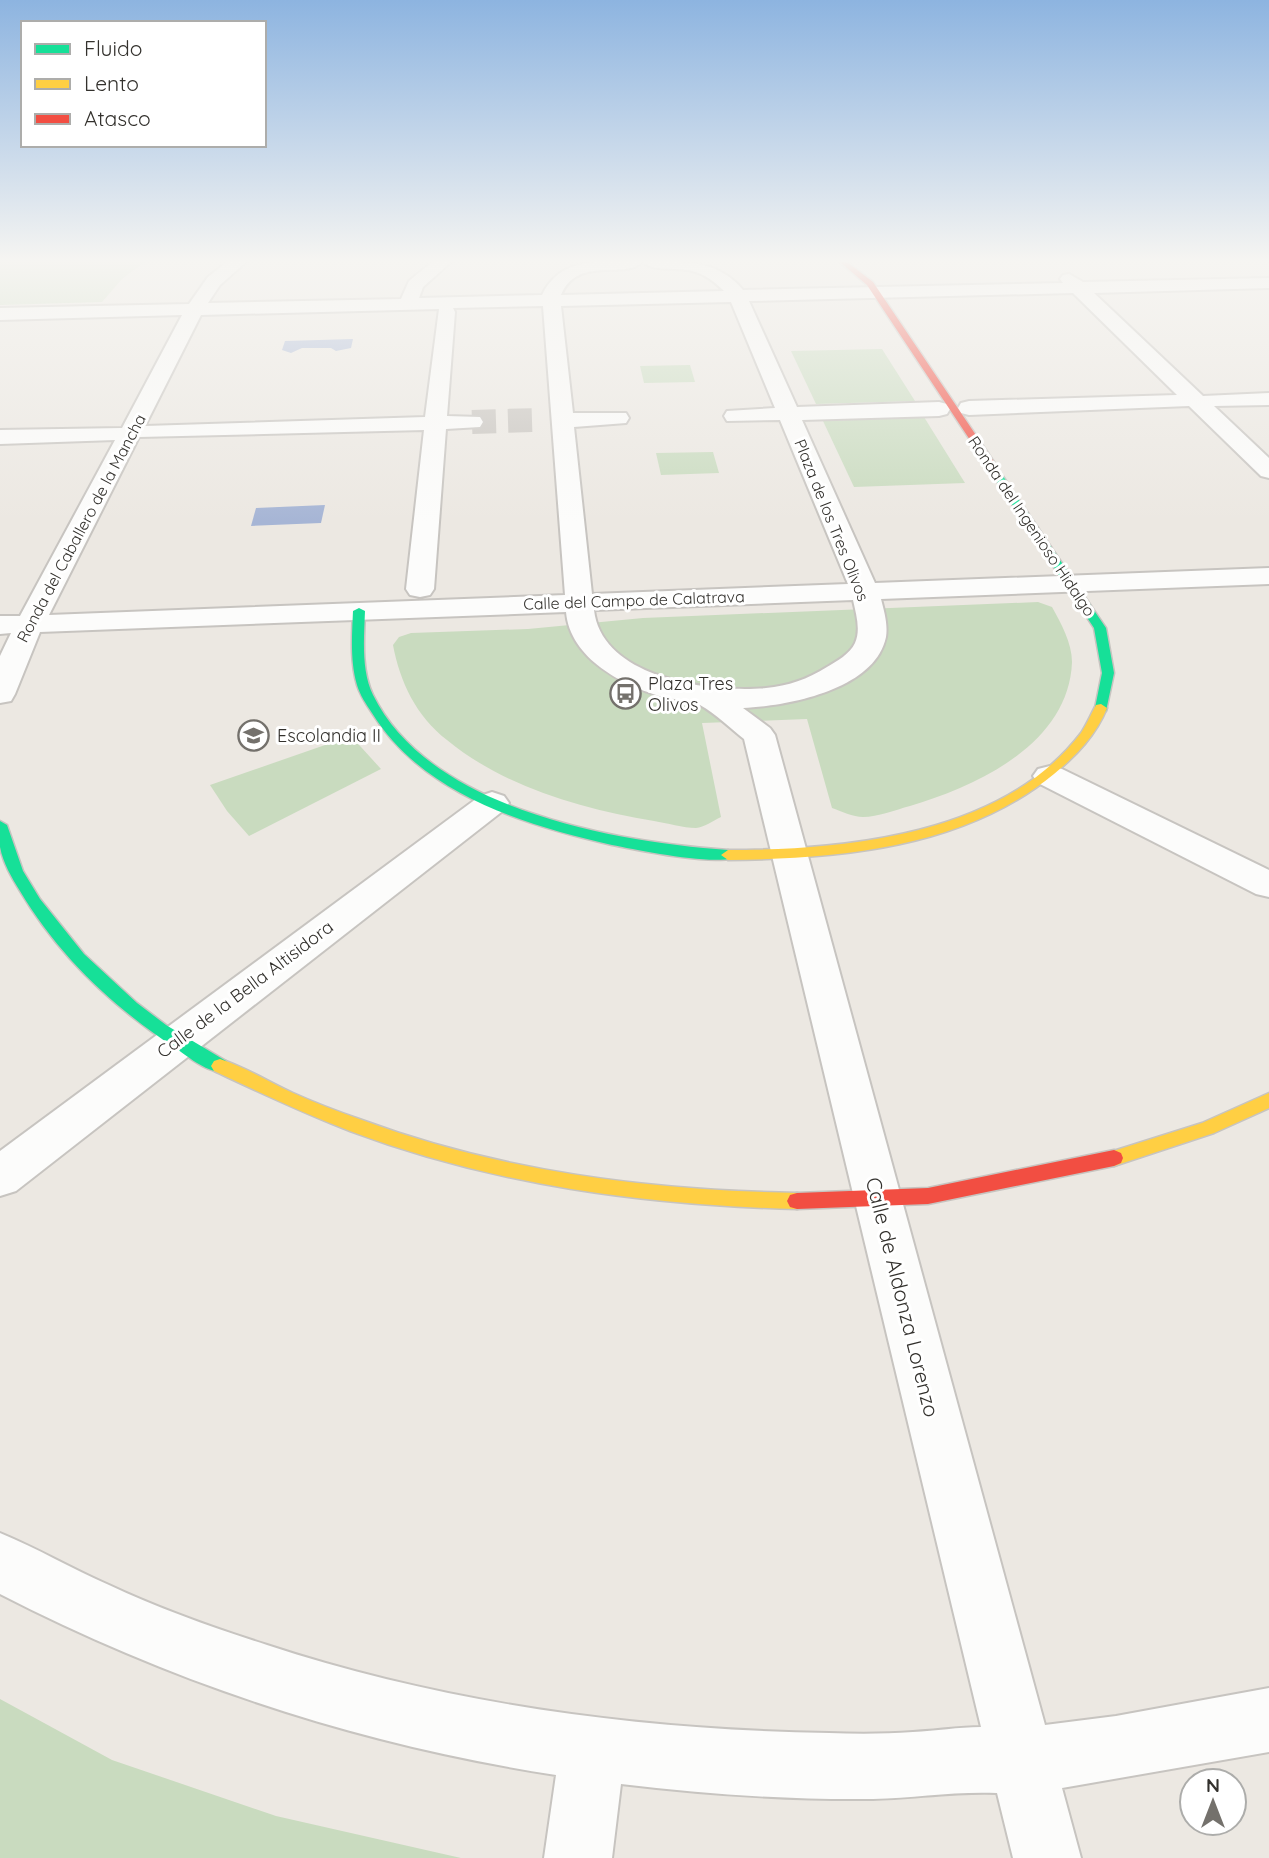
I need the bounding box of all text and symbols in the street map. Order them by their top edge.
legend [21,21,266,147]
text: Fluido [84,35,142,61]
text: Lento [84,70,139,96]
text: Atasco [84,105,151,131]
street label: Ronda del Caballero de la Mancha [12,410,150,646]
street label: Ronda del Ingenioso Hidalgo [964,432,1100,620]
street label: Plaza de los Tres Olivos [790,436,874,604]
street label: Calle del Campo de Calatrava [523,586,745,614]
place label: Plaza Tres Olivos [648,672,733,716]
bus stop icon: Plaza Tres Olivos [608,676,642,710]
school or university icon: Escolandia II [237,718,271,752]
place label: Escolandia II [277,724,381,747]
street label: Calle de la Bella Altisidora [152,915,338,1063]
street label: Calle de Aldonza Lorenzo [861,1174,945,1420]
north arrow [1178,1767,1248,1837]
text: N [1206,1773,1220,1797]

